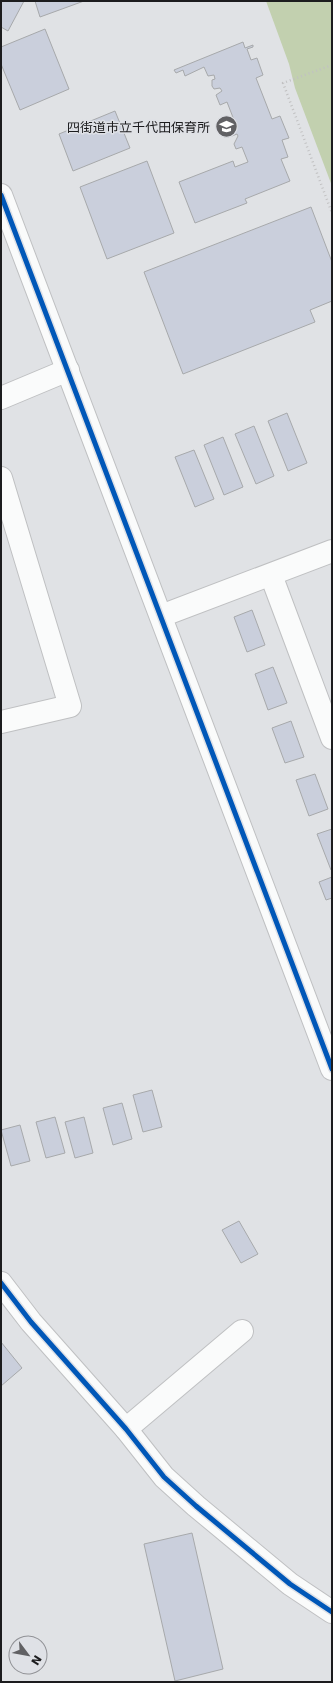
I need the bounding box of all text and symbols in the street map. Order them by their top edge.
school or university icon: 四街道市立千代田保育所 [213,114,239,140]
place label: 四街道市立千代田保育所 [67,120,210,135]
north arrow [8,1635,48,1675]
text: N [28,1653,44,1667]

